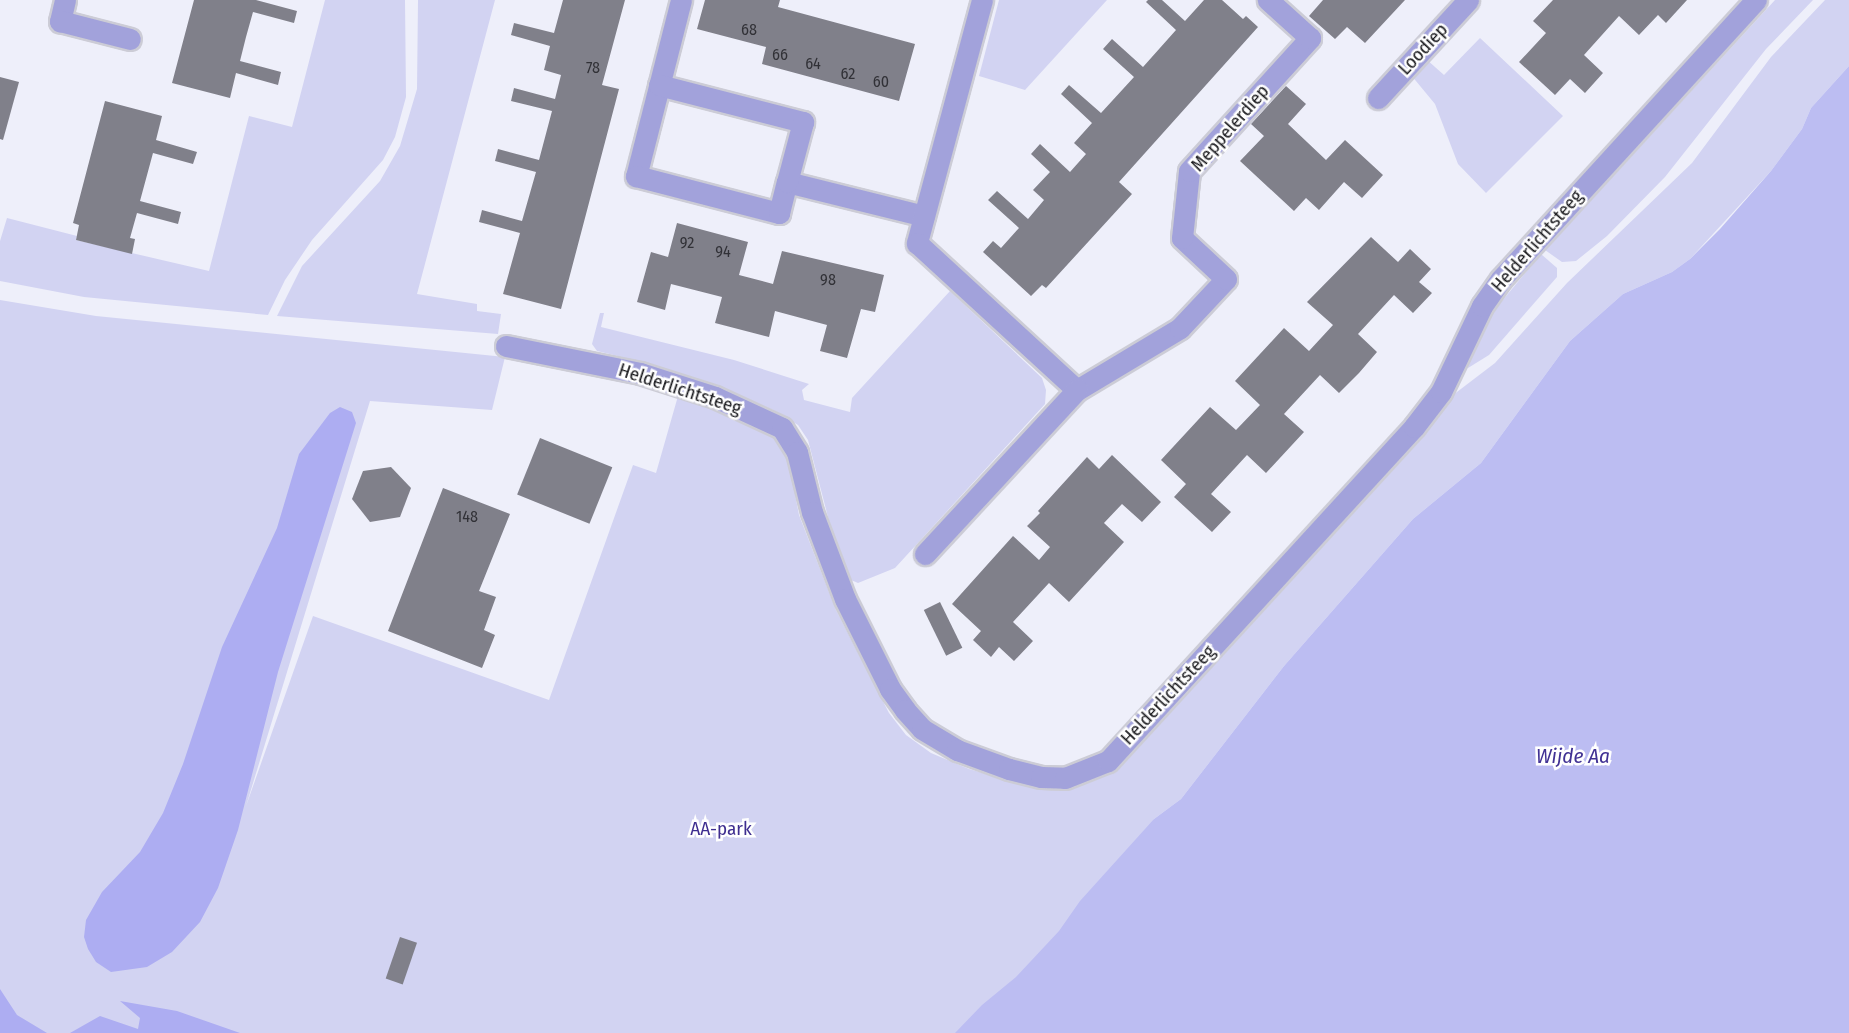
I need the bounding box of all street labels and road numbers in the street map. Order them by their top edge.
street label: Loodiep [1393,18,1453,80]
street label: Meppelerdiep [1186,80,1274,176]
street label: Helderlichtsteeg [1486,185,1588,297]
street label: Helderlichtsteeg [616,358,744,420]
street label: Helderlichtsteeg [1116,640,1220,750]

